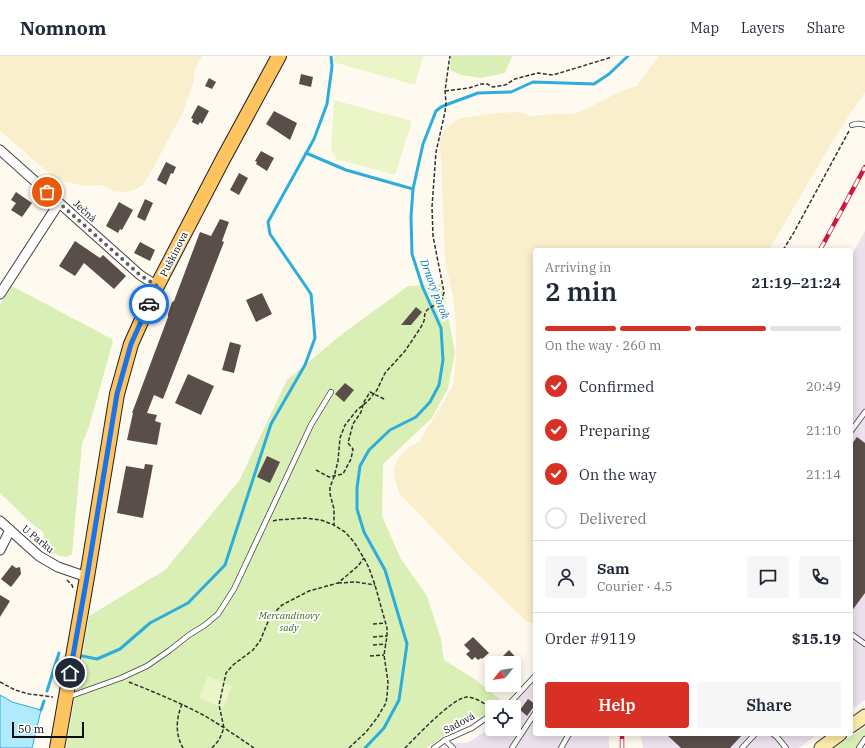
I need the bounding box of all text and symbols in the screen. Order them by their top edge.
text: Nomnom [20,16,106,40]
text: Map [691,19,719,37]
text: Layers [741,19,785,37]
text: Share [807,19,845,37]
pin [30,175,64,209]
icon: bag [36,181,58,203]
street label: Ječná [71,197,100,225]
street label: Puškinova [157,229,191,279]
water label: Drnový potok [417,256,453,321]
text: Arriving in [545,259,611,276]
text: 21:19–21:24 [751,273,841,292]
text: 2 min [545,274,617,308]
courier [129,284,169,324]
icon: car [138,293,160,315]
text: On the way · 260 m [545,337,661,354]
icon: check [545,375,567,397]
text: Confirmed [579,377,654,396]
text: 20:49 [806,378,841,395]
icon: check [545,419,567,441]
text: Preparing [579,421,650,440]
text: 21:10 [806,422,841,439]
icon: check [545,463,567,485]
text: On the way [579,465,657,484]
text: 21:14 [806,466,841,483]
text: Delivered [579,509,647,528]
street label: U Parku [19,522,57,556]
button: person [545,556,587,598]
button: chat [747,556,789,598]
button: phone [799,556,841,598]
text: Sam [597,559,630,578]
text: Courier · 4.5 [597,578,673,595]
park label: Mercandinovy sady [258,609,321,634]
text: Order #9119 [545,629,636,648]
text: $15.19 [792,629,841,648]
pin [53,656,87,690]
north arrow [485,656,521,692]
map controls [485,656,521,736]
icon: home [59,662,81,684]
button: Help [545,682,689,728]
button: Share [697,682,841,728]
button: locate [485,700,521,736]
street label: Sadová [441,709,477,737]
scale bar [12,720,84,739]
text: 50 m [18,722,44,736]

